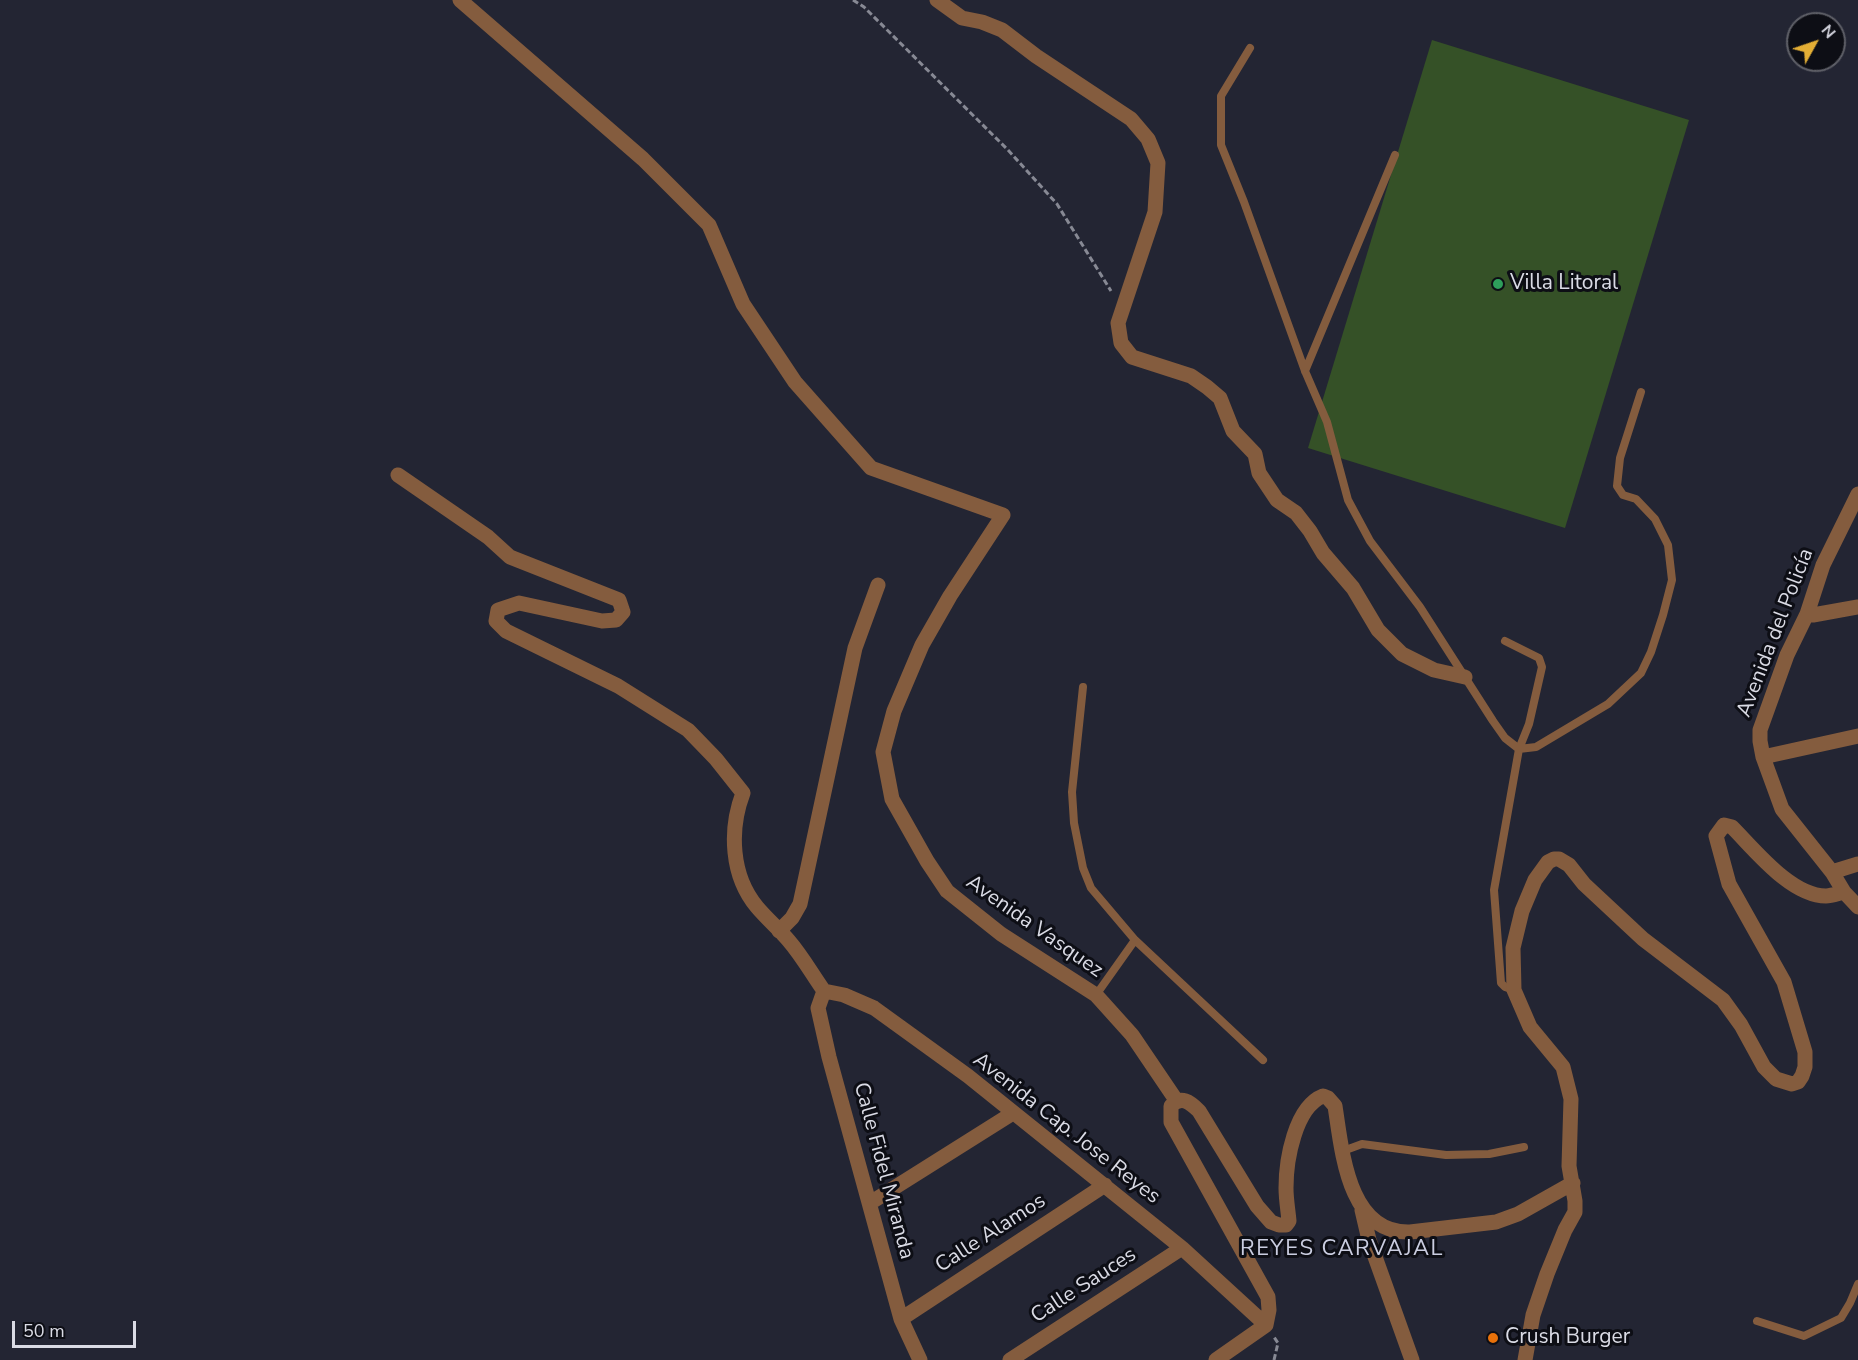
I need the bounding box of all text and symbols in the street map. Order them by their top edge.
north arrow [1786,12,1846,72]
text: N [1816,20,1841,43]
place label: Villa Litoral [1510,271,1618,297]
marker: Villa Litoral [1491,277,1505,291]
street label: Avenida del Policía [1732,545,1820,721]
street label: Avenida Vasquez [961,870,1107,984]
street label: Avenida Cap. Jose Reyes [967,1048,1165,1210]
street label: Calle Fidel Miranda [847,1080,919,1262]
street label: Calle Alamos [931,1189,1051,1279]
district label: REYES CARVAJAL [1240,1237,1444,1263]
street label: Calle Sauces [1027,1243,1141,1329]
scale bar [15,1309,140,1347]
text: 50 m [23,1319,65,1343]
place label: Crush Burger [1505,1325,1630,1351]
marker: Crush Burger [1486,1331,1500,1345]

